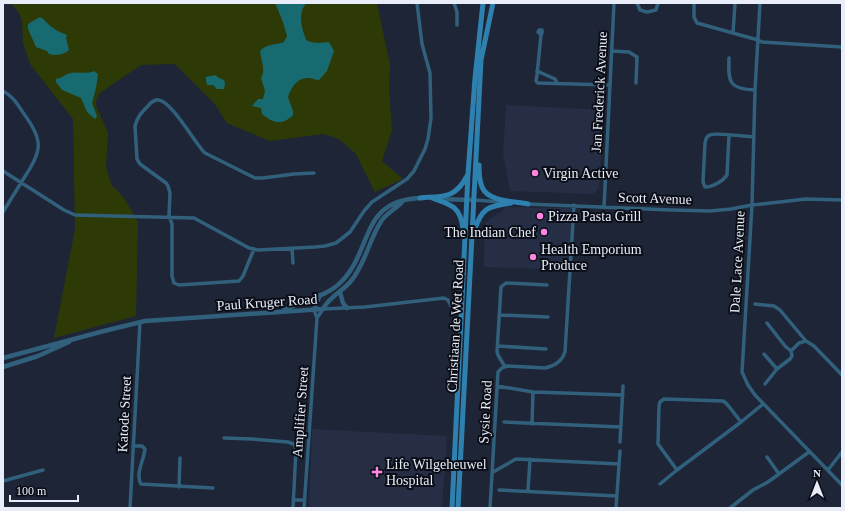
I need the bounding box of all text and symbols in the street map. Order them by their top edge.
street label: Jan Frederick Avenue [589,31,610,153]
place label: Virgin Active [543,166,619,181]
marker: Virgin Active [530,168,540,178]
street label: Scott Avenue [618,190,692,207]
place label: Pizza Pasta Grill [548,209,641,224]
marker: Pizza Pasta Grill [535,211,545,221]
street label: Dale Lace Avenue [727,211,748,314]
place label: The Indian Chef [444,225,536,240]
marker: The Indian Chef [539,227,549,237]
place label: Health Emporium Produce [541,242,642,273]
marker: Health Emporium Produce [528,252,538,262]
street label: Christiaan de Wet Road [445,259,466,393]
street label: Paul Kruger Road [216,291,318,314]
street label: Amplifier Street [290,366,311,458]
street label: Katode Street [115,375,134,453]
street label: Sysie Road [476,380,495,444]
place label: Life Wilgeheuwel Hospital [386,457,487,488]
north arrow [797,463,837,503]
marker: Life Wilgeheuwel Hospital [371,466,383,478]
text: N [813,467,821,479]
scale bar [10,477,78,503]
text: 100 m [16,484,47,498]

